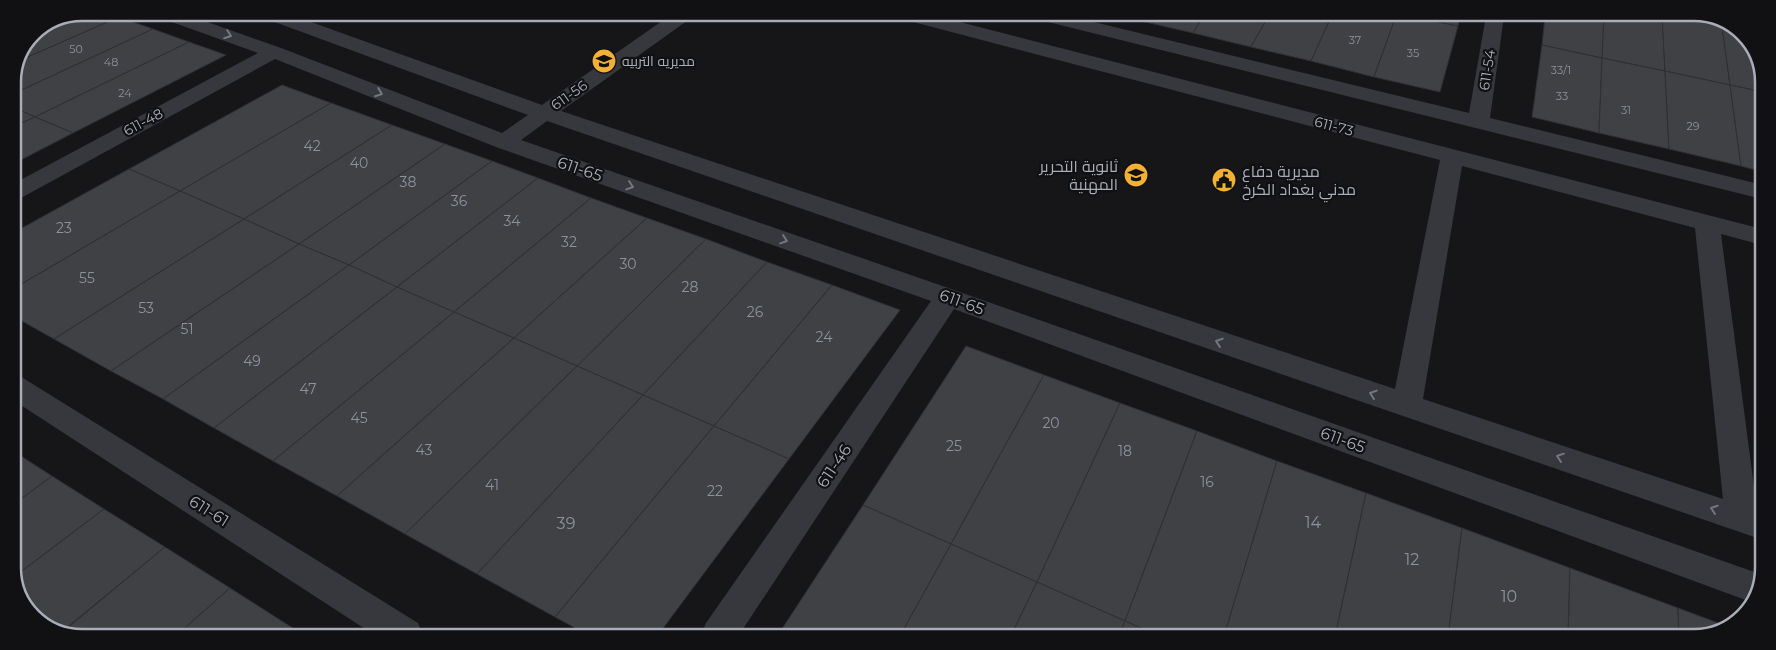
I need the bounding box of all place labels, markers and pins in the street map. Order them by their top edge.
school or university icon: مديريه التربيه [591,48,617,74]
place label: مديريه التربيه [622,52,695,70]
place label: ثانوية التحرير المهنية [1039,157,1119,195]
school or university icon: ثانوية التحرير المهنية [1123,162,1149,188]
place label: مديرية دفاع مدني بغداد الكرخ [1242,162,1356,203]
public building icon: مديرية دفاع مدني بغداد الكرخ [1211,167,1237,193]

